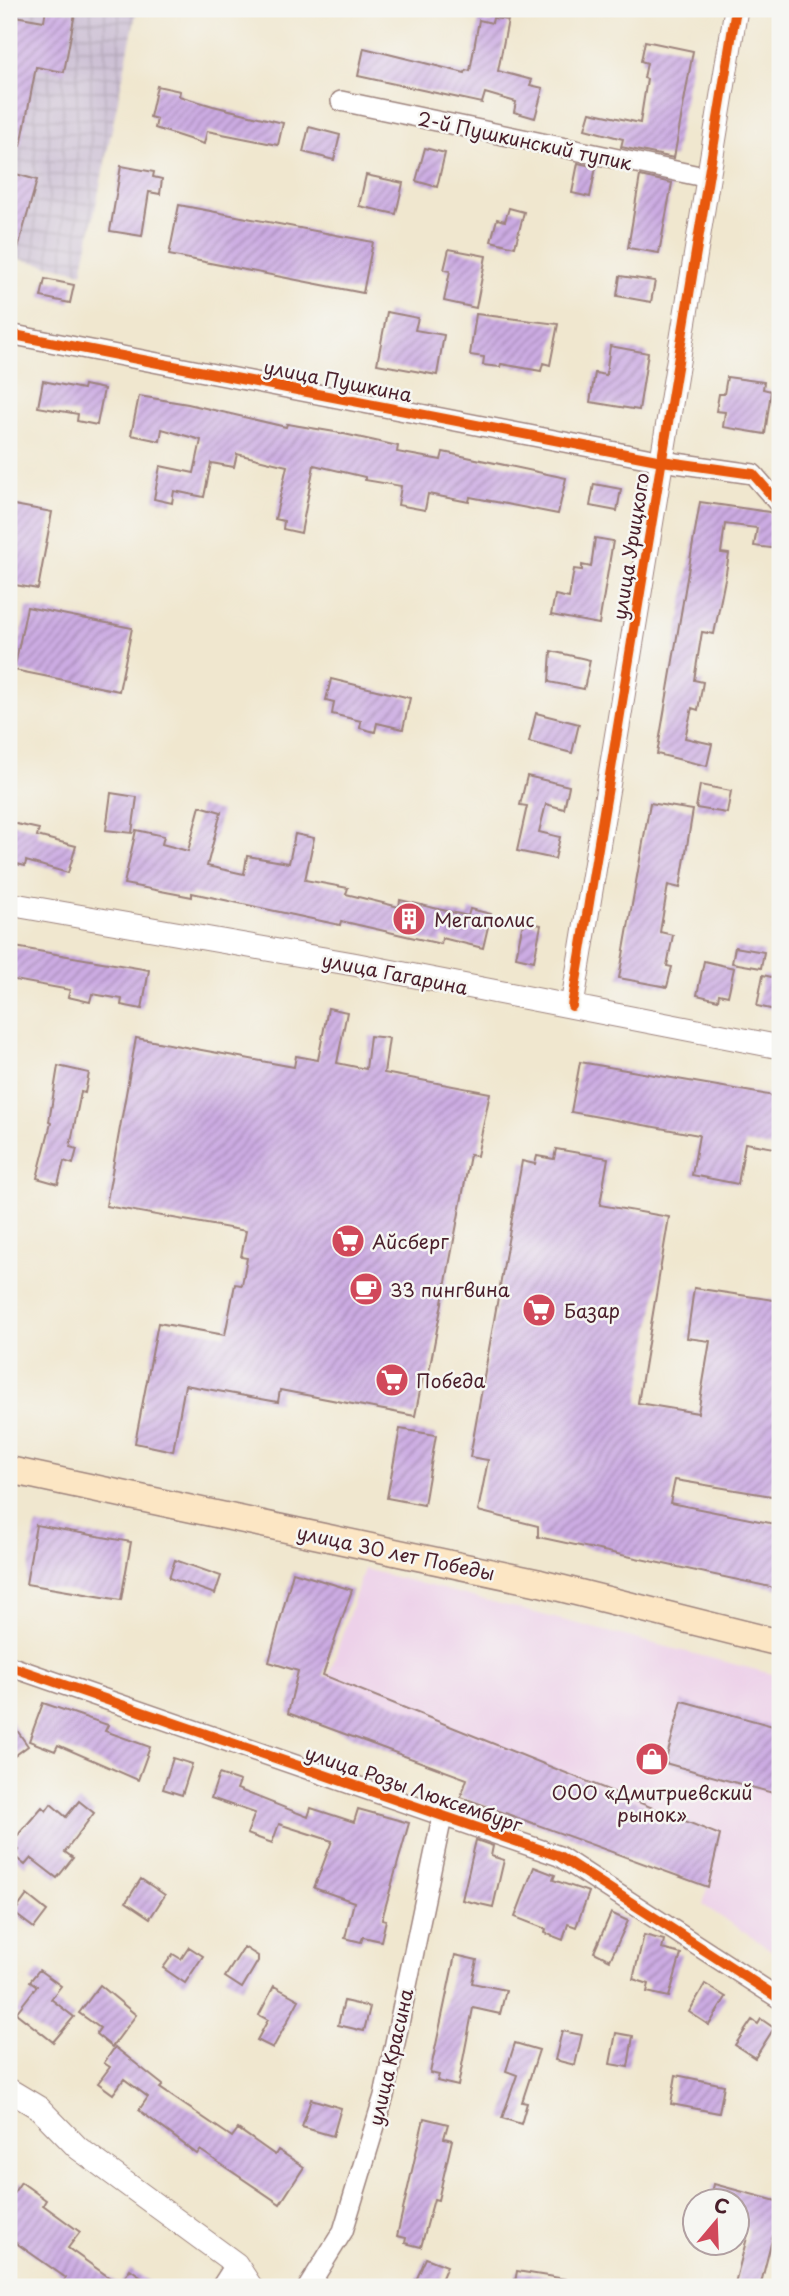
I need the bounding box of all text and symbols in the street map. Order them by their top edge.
street label: 2-й Пушкинский тупик [415,104,635,177]
street label: улица Пушкина [261,352,415,408]
street label: улица Урицкого [605,470,655,622]
building icon: Мегаполис [390,900,428,938]
place label: Мегаполис [434,905,535,933]
street label: улица Гагарина [320,945,471,1001]
supermarket icon: Айсберг [329,1222,367,1260]
place label: Айсберг [372,1227,449,1255]
cafe icon: 33 пингвина [347,1270,385,1308]
place label: 33 пингвина [390,1275,510,1303]
supermarket icon: Базар [520,1291,558,1329]
place label: Базар [564,1296,620,1324]
supermarket icon: Победа [373,1361,411,1399]
place label: Победа [416,1366,486,1394]
street label: улица 30 лет Победы [294,1517,498,1587]
street label: улица Розы Люксембург [302,1738,527,1839]
shop icon: ООО «Дмитриевский рынок» [633,1740,671,1778]
place label: ООО «Дмитриевский рынок» [551,1778,753,1828]
street label: улица Красина [361,1986,419,2128]
north arrow [680,2188,750,2258]
text: С [711,2189,733,2221]

